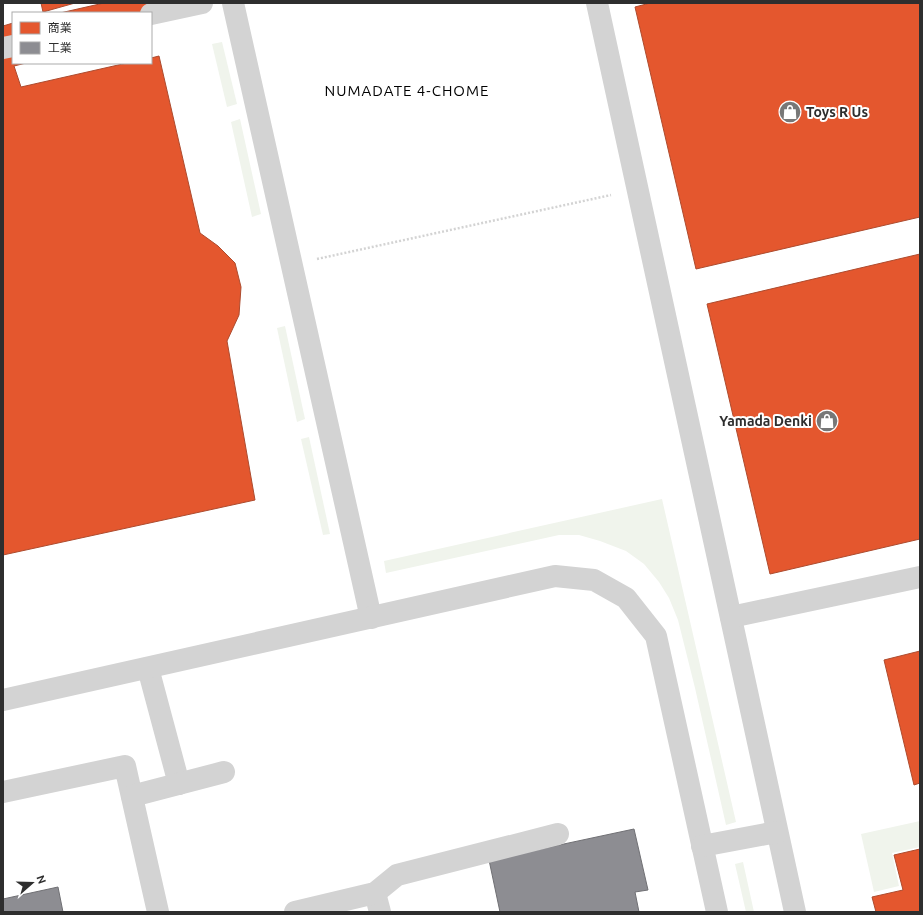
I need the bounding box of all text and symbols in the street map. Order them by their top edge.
legend [12,12,152,64]
text: 商業 [48,21,72,34]
text: 工業 [48,41,72,54]
district label: NUMADATE 4-CHOME [325,82,489,99]
shop icon: Toys R Us [777,99,803,125]
place label: Toys R Us [806,104,868,120]
shop icon: Yamada Denki [814,408,840,434]
place label: Yamada Denki [719,413,812,429]
north arrow [12,863,52,903]
text: N [34,874,48,885]

